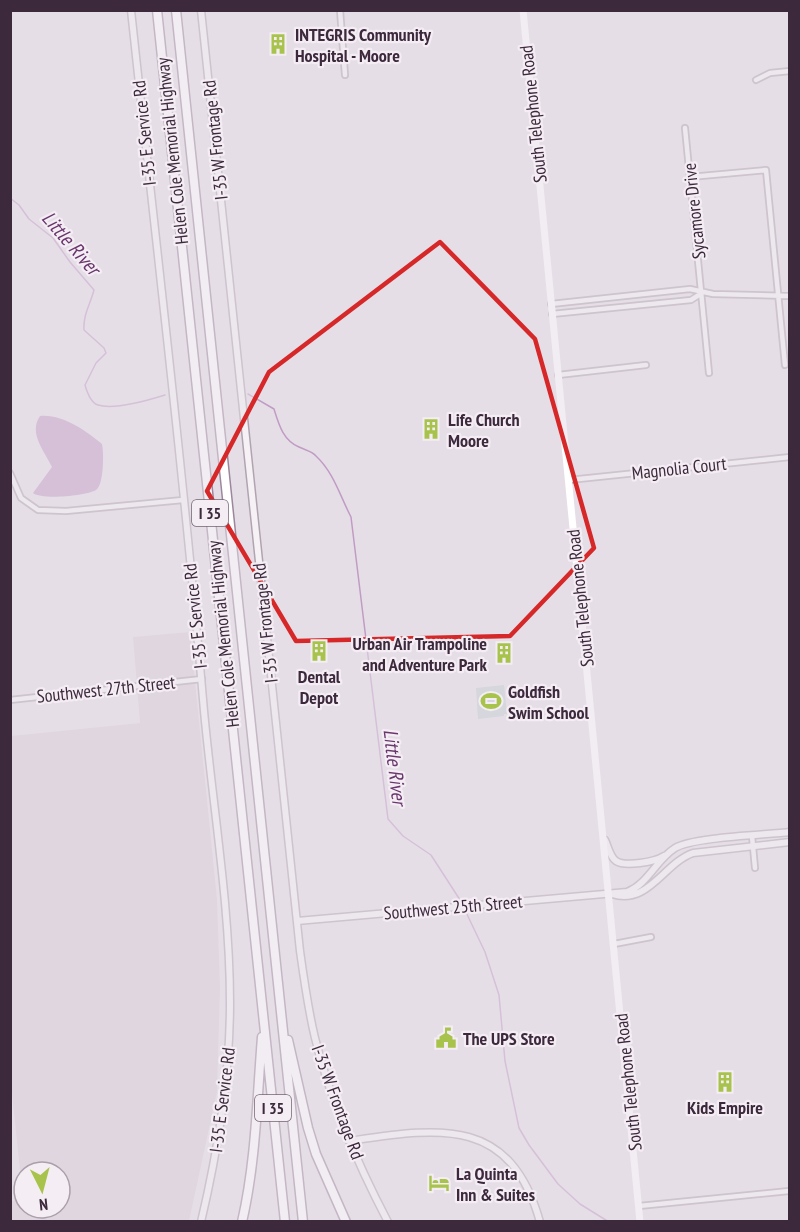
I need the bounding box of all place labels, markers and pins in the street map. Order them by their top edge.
place label: INTEGRIS Community Hospital - Moore [295,23,432,67]
building icon: INTEGRIS Community Hospital - Moore [266,32,290,56]
place label: Life Church Moore [448,408,520,452]
building icon: Life Church Moore [419,417,443,441]
place label: Urban Air Trampoline and Adventure Park [353,632,488,676]
building icon: Dental Depot [307,639,331,663]
building icon: Urban Air Trampoline and Adventure Park [492,641,516,665]
place label: Dental Depot [298,665,341,709]
place label: Goldfish Swim School [508,680,590,724]
sports icon: Goldfish Swim School [479,689,503,713]
public building icon: The UPS Store [434,1026,458,1050]
place label: The UPS Store [463,1027,555,1050]
building icon: Kids Empire [713,1070,737,1094]
place label: Kids Empire [687,1096,763,1119]
place label: La Quinta Inn & Suites [456,1162,535,1206]
hotel icon: La Quinta Inn & Suites [427,1171,451,1195]

